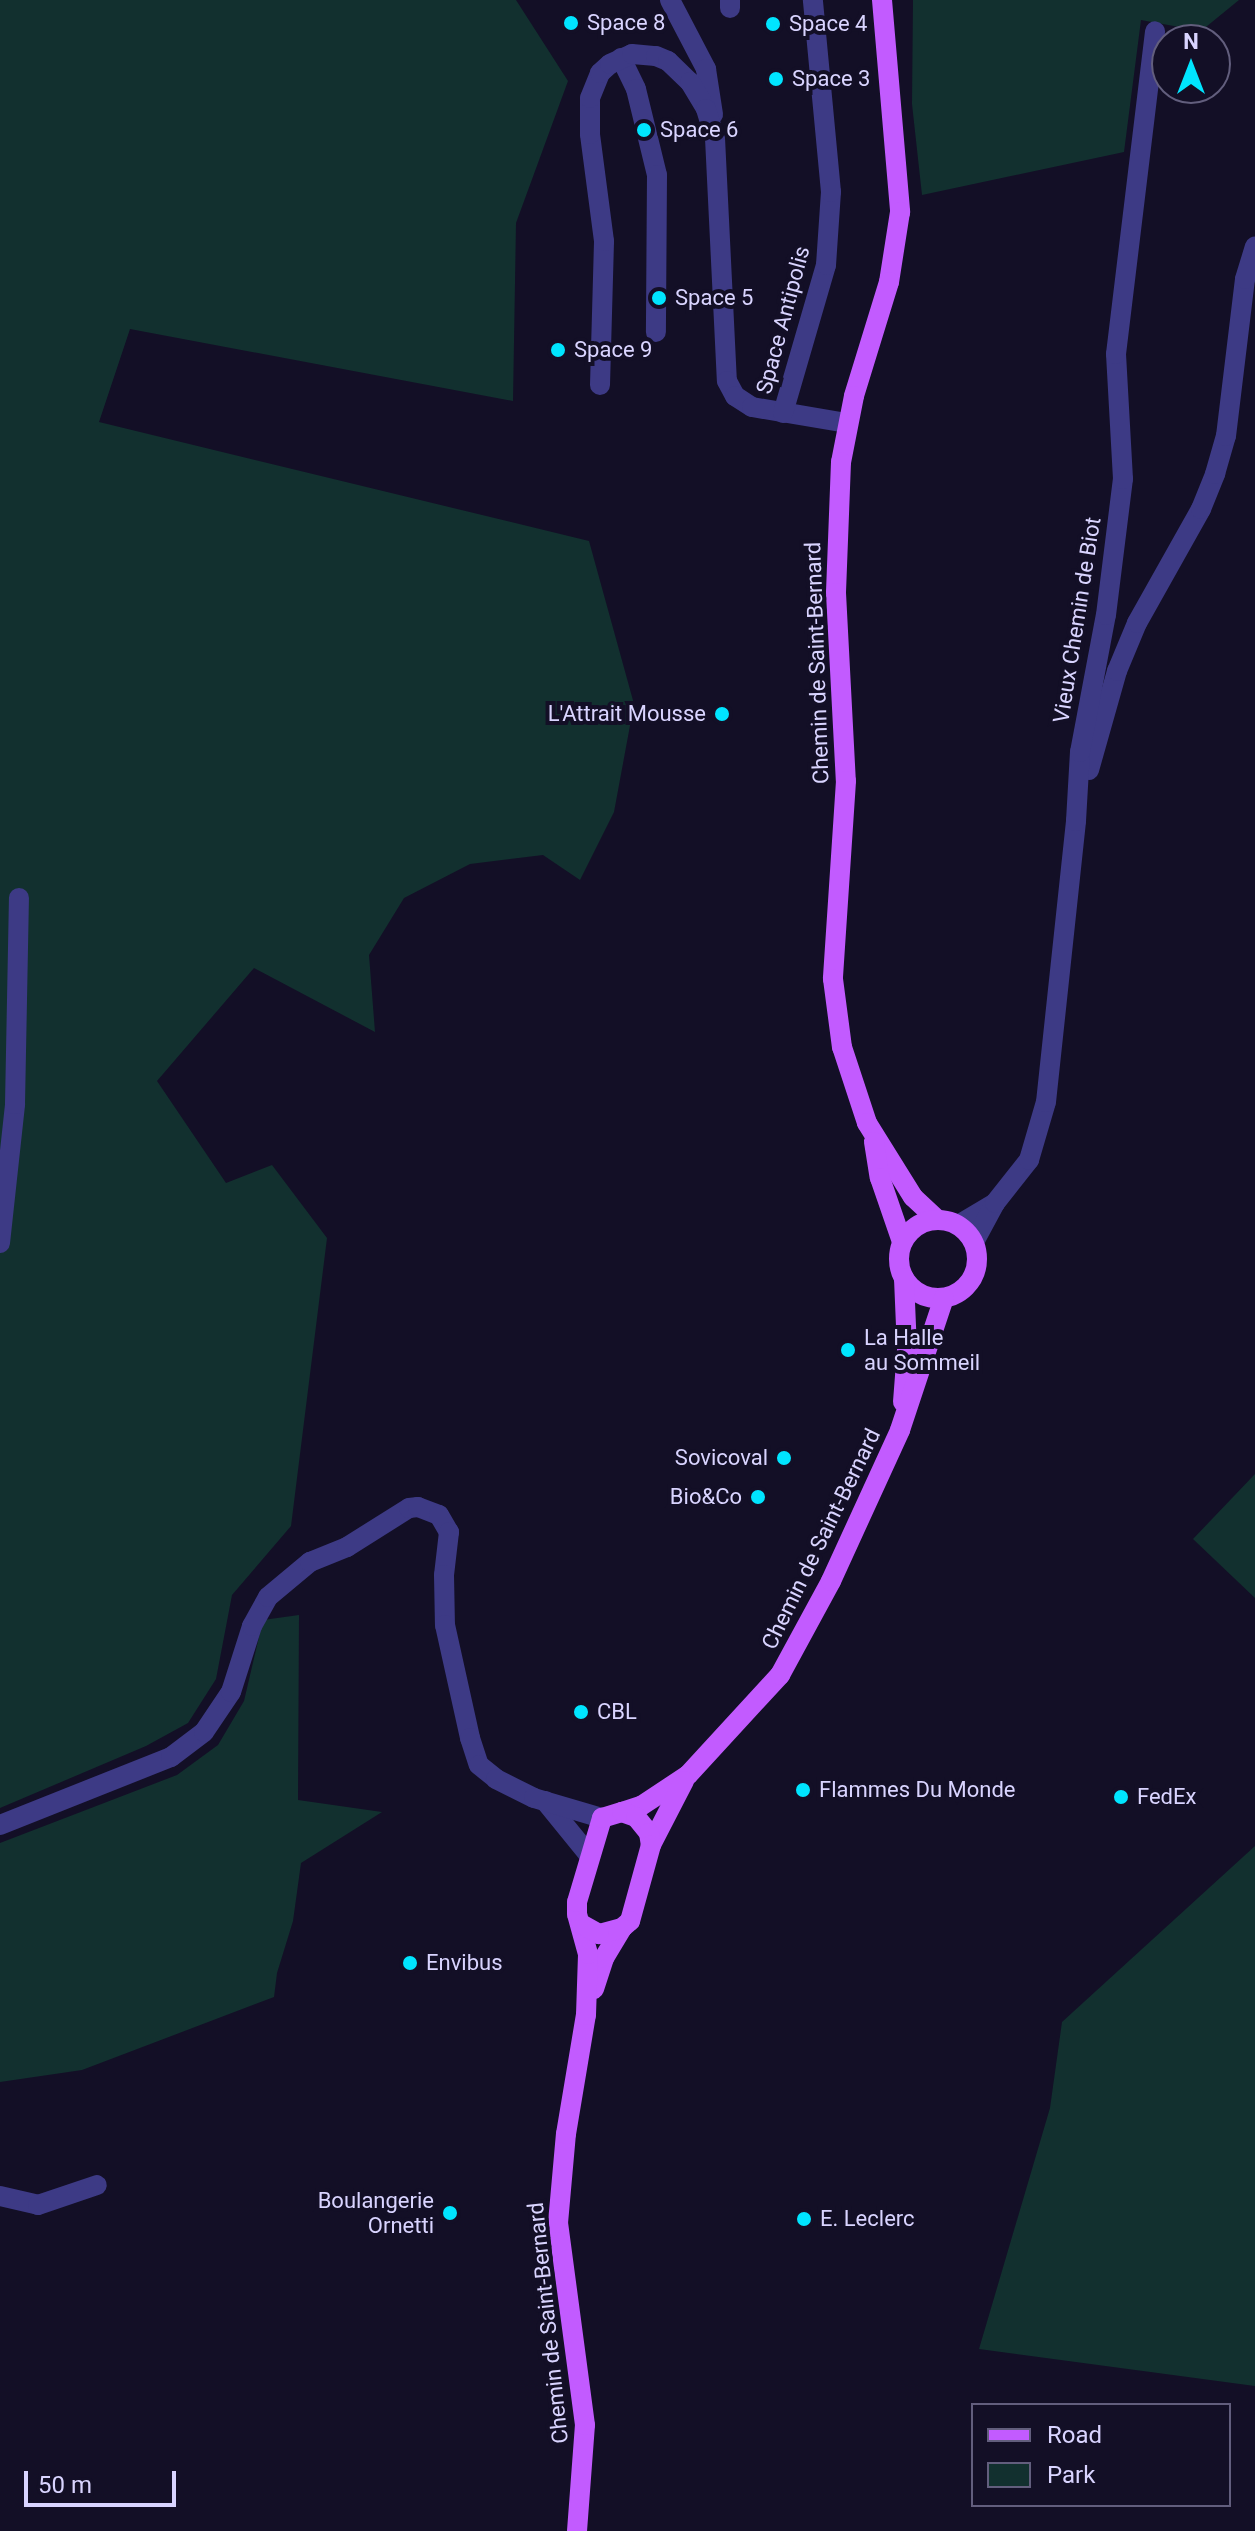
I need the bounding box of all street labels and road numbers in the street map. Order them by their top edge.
street label: Space Antipolis [751,243,815,397]
street label: Vieux Chemin de Biot [1048,515,1106,725]
street label: Chemin de Saint-Bernard [800,541,834,785]
street label: Chemin de Saint-Bernard [756,1424,886,1654]
street label: Chemin de Saint-Bernard [522,2201,574,2445]

